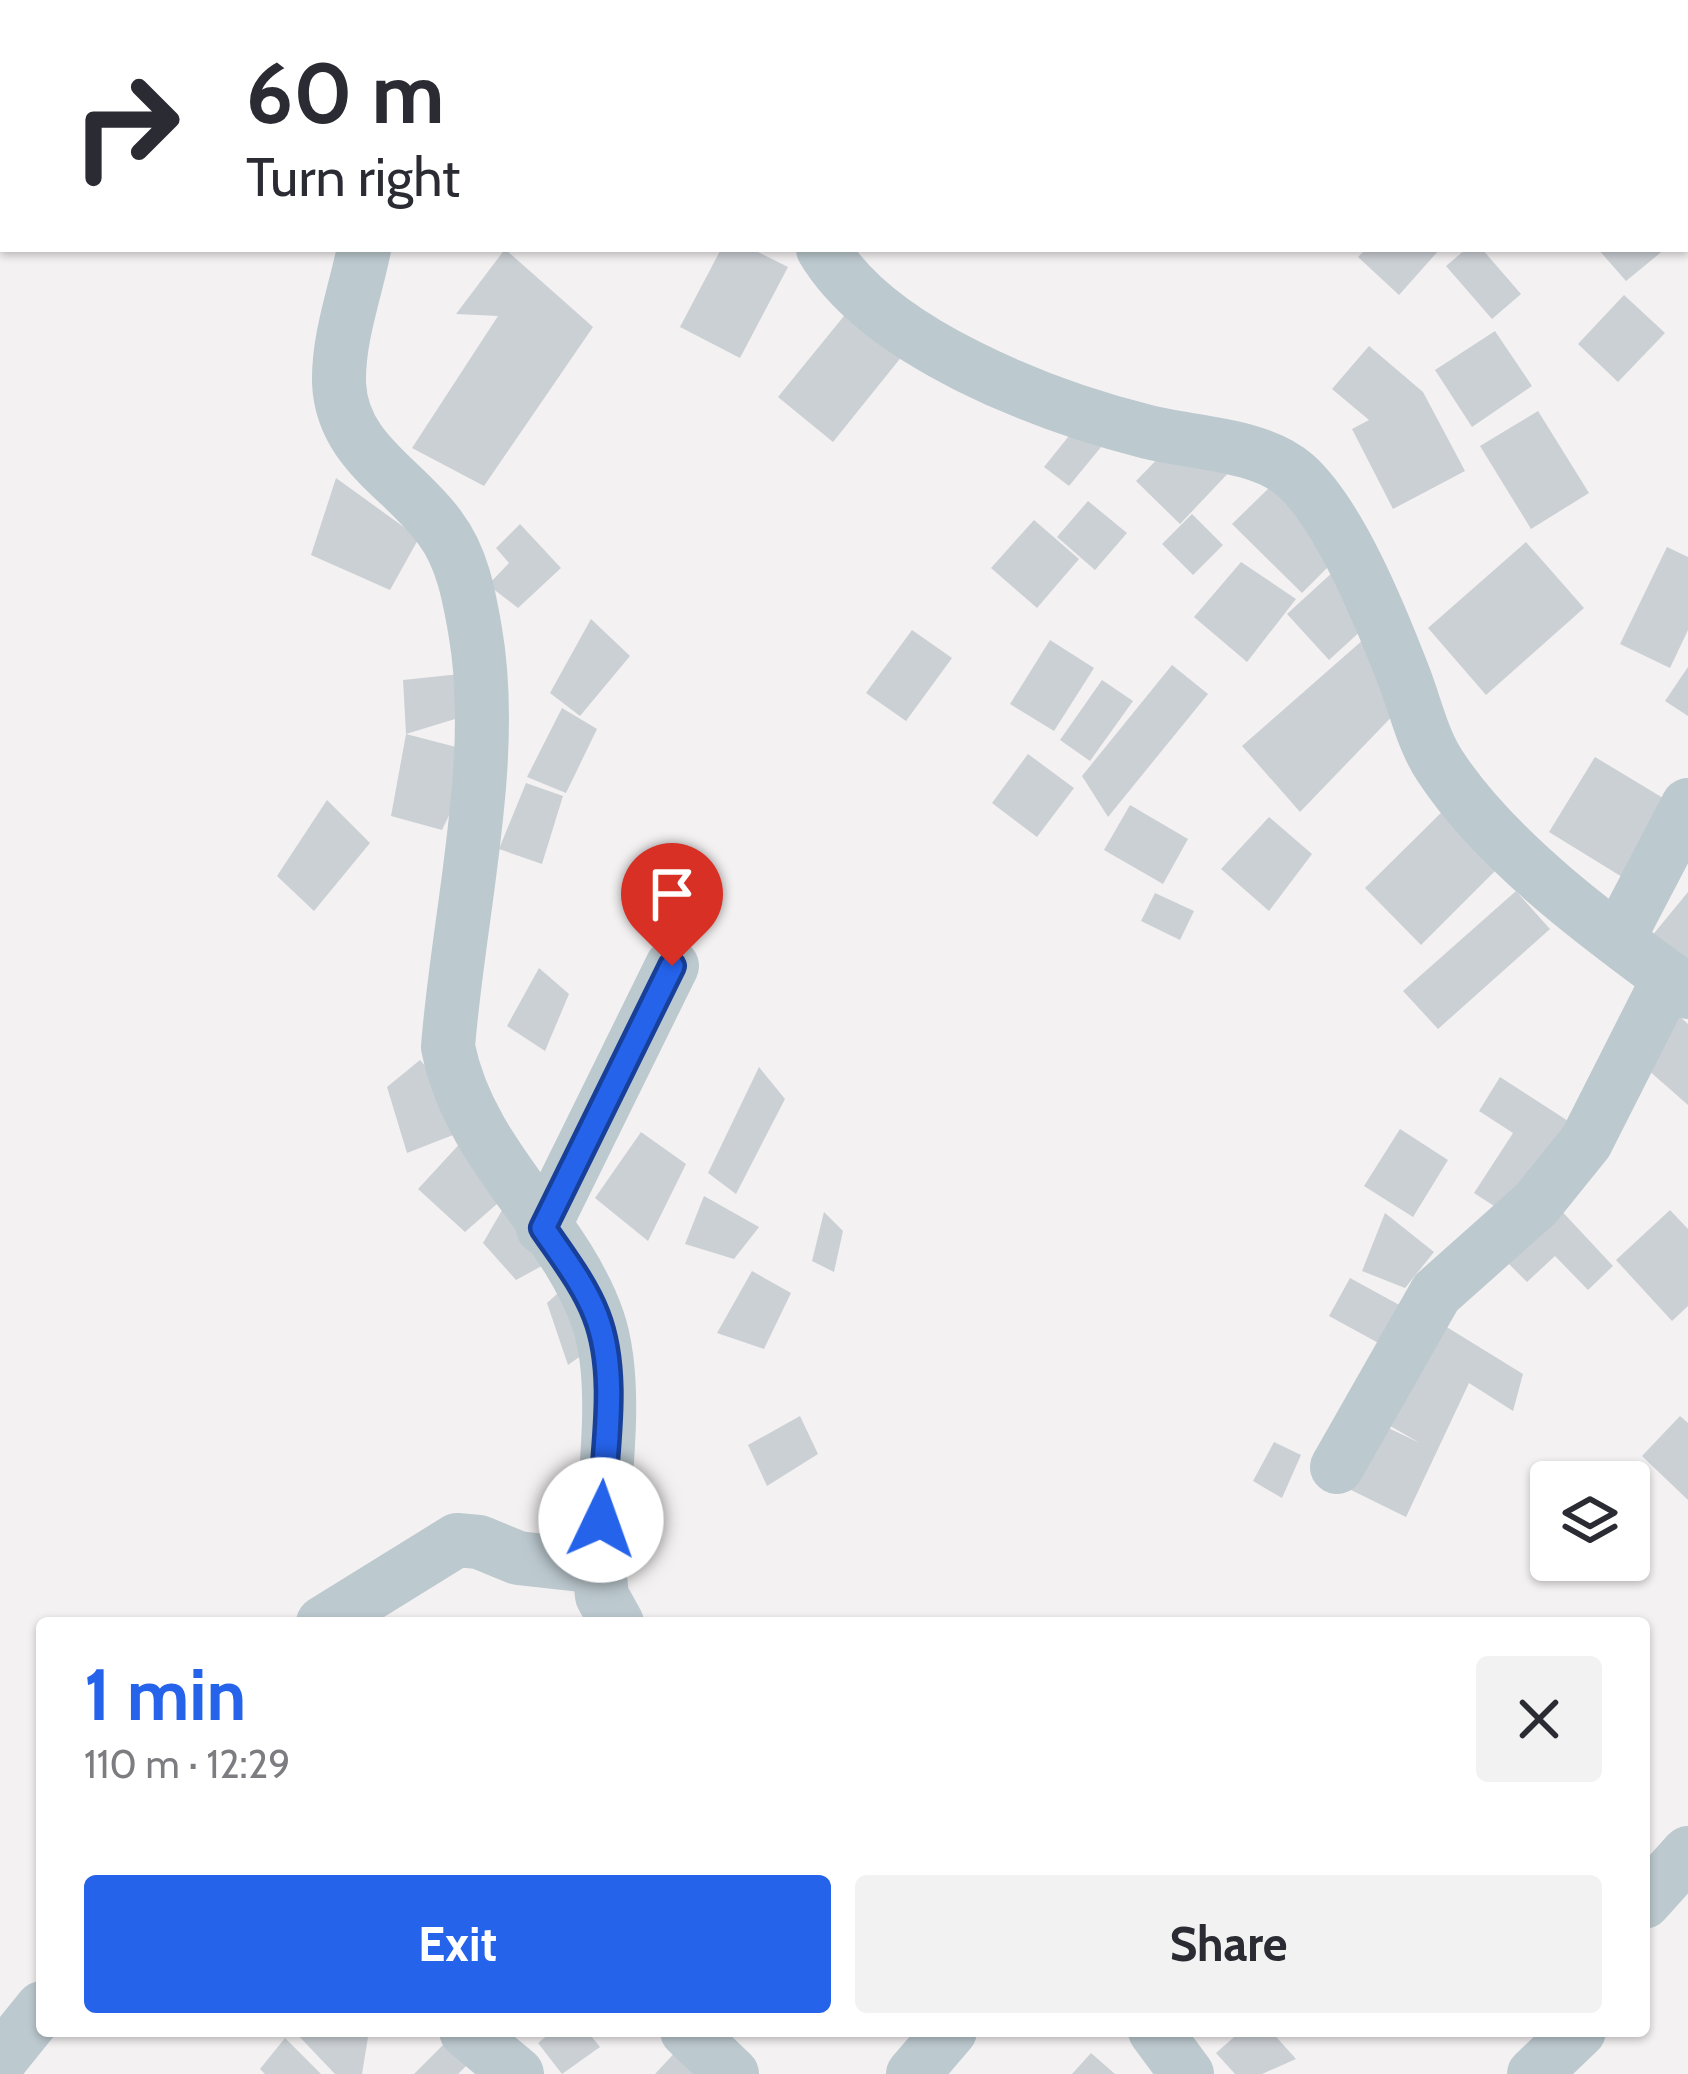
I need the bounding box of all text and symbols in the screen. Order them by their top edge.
text: 60 m [246,42,444,144]
icon: right [48,48,204,204]
text: Turn right [246,144,460,210]
pin [621,843,723,966]
icon: arrive [639,861,705,927]
position arrow [538,1457,664,1583]
map controls [1530,1461,1650,1581]
button: layers [1530,1461,1650,1581]
text: 1 min [84,1651,246,1738]
button: close [1476,1656,1602,1782]
text: 110 m · 12:29 [84,1740,290,1788]
button: Exit [84,1875,831,2013]
button: Share [855,1875,1602,2013]

